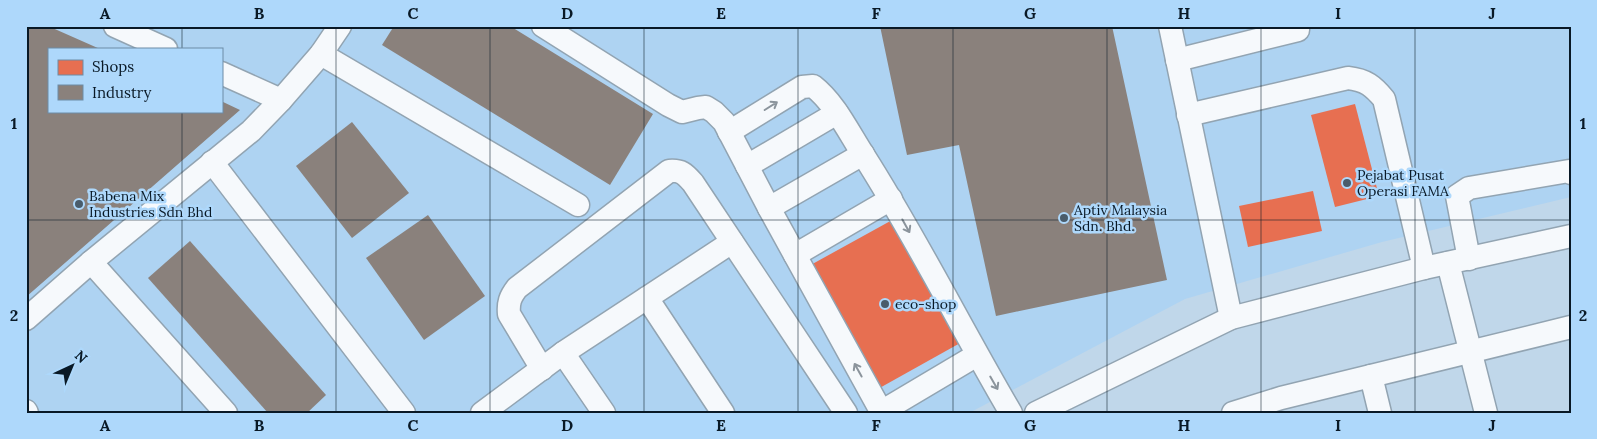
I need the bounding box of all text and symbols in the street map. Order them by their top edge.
text: A [100,3,111,23]
text: B [254,3,265,23]
text: C [407,3,419,23]
text: D [561,3,573,23]
text: E [716,3,726,23]
text: F [871,3,881,23]
text: G [1024,3,1036,23]
text: H [1178,3,1191,23]
text: I [1335,3,1341,23]
text: J [1488,3,1496,23]
legend [48,48,222,112]
text: Shops [92,57,134,76]
text: Industry [92,83,151,102]
one-way arrow [763,101,777,111]
text: 1 [11,113,17,133]
text: 1 [1580,113,1586,133]
place label: Pejabat Pusat Operasi FAMA [1357,166,1449,200]
marker: Pejabat Pusat Operasi FAMA [1341,177,1353,189]
place label: Babena Mix Industries Sdn Bhd [89,187,212,221]
marker: Babena Mix Industries Sdn Bhd [73,198,85,210]
place label: Aptiv Malaysia Sdn. Bhd. [1073,201,1167,235]
marker: Aptiv Malaysia Sdn. Bhd. [1058,212,1070,224]
one-way arrow [901,218,911,233]
place label: eco-shop [895,295,956,313]
marker: eco-shop [879,298,891,310]
text: 2 [10,305,18,325]
text: 2 [1579,305,1587,325]
north arrow [48,342,98,392]
text: N [71,346,91,367]
one-way arrow [853,364,863,378]
one-way arrow [989,376,999,390]
text: A [100,415,111,435]
text: B [254,415,265,435]
text: C [407,415,419,435]
text: D [561,415,573,435]
text: E [716,415,726,435]
text: F [871,415,881,435]
text: G [1024,415,1036,435]
text: H [1178,415,1191,435]
text: I [1335,415,1341,435]
text: J [1488,415,1496,435]

